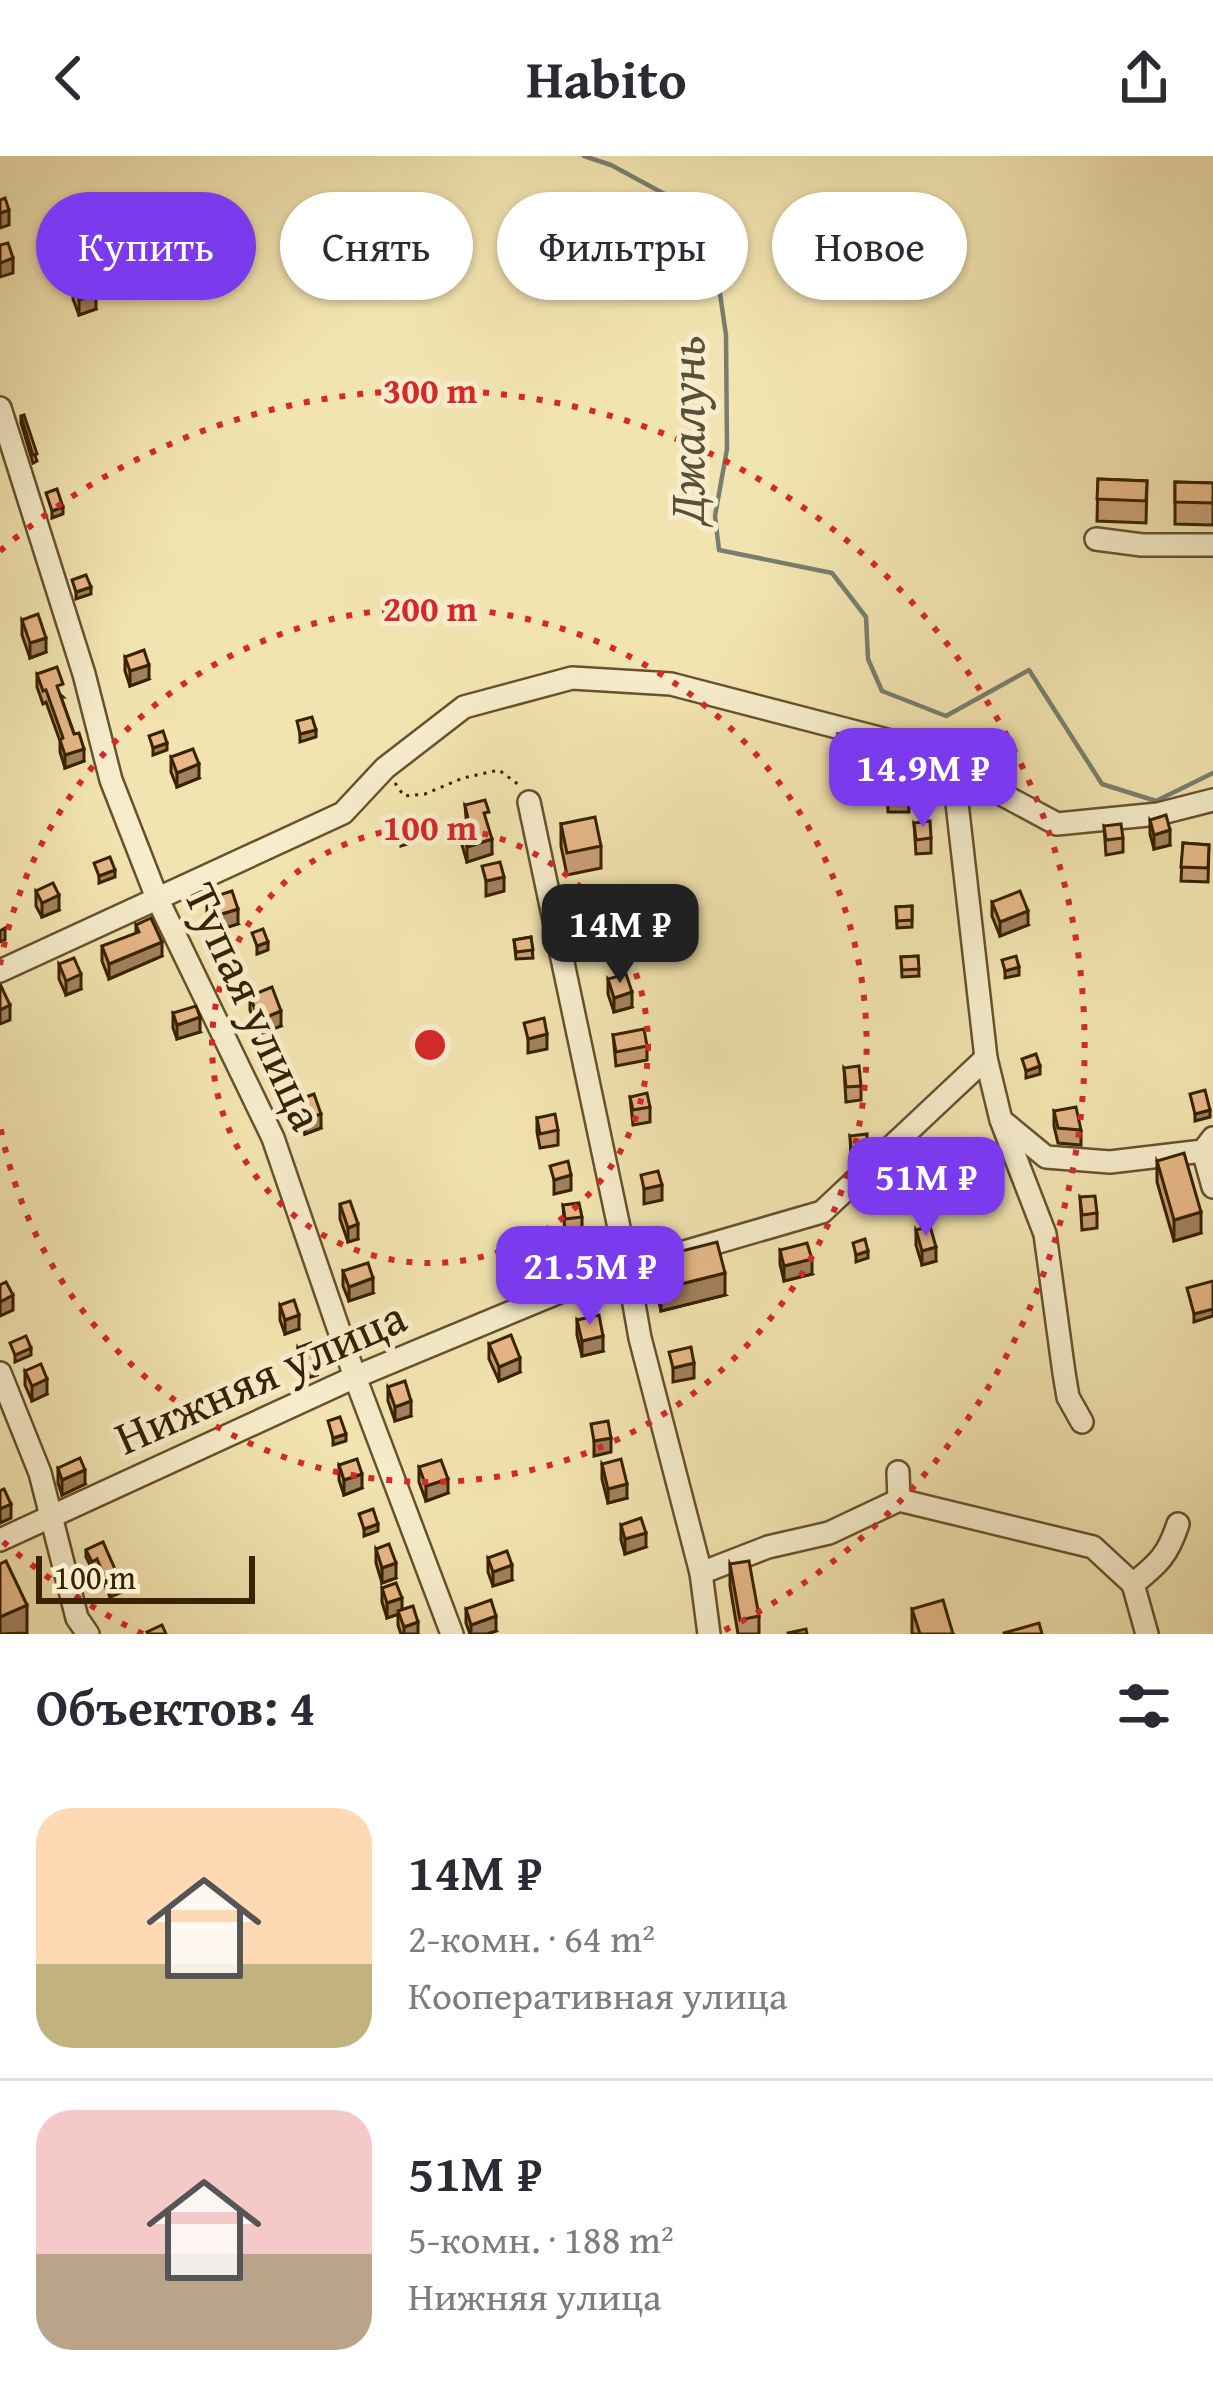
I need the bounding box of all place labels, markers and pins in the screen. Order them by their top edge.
pin: 14.9M ₽ [812,728,1034,830]
pin: 14M ₽ [536,884,704,986]
centre of rings [409,1024,451,1066]
pin: 51M ₽ [842,1137,1010,1239]
pin: 21.5M ₽ [479,1226,701,1328]

